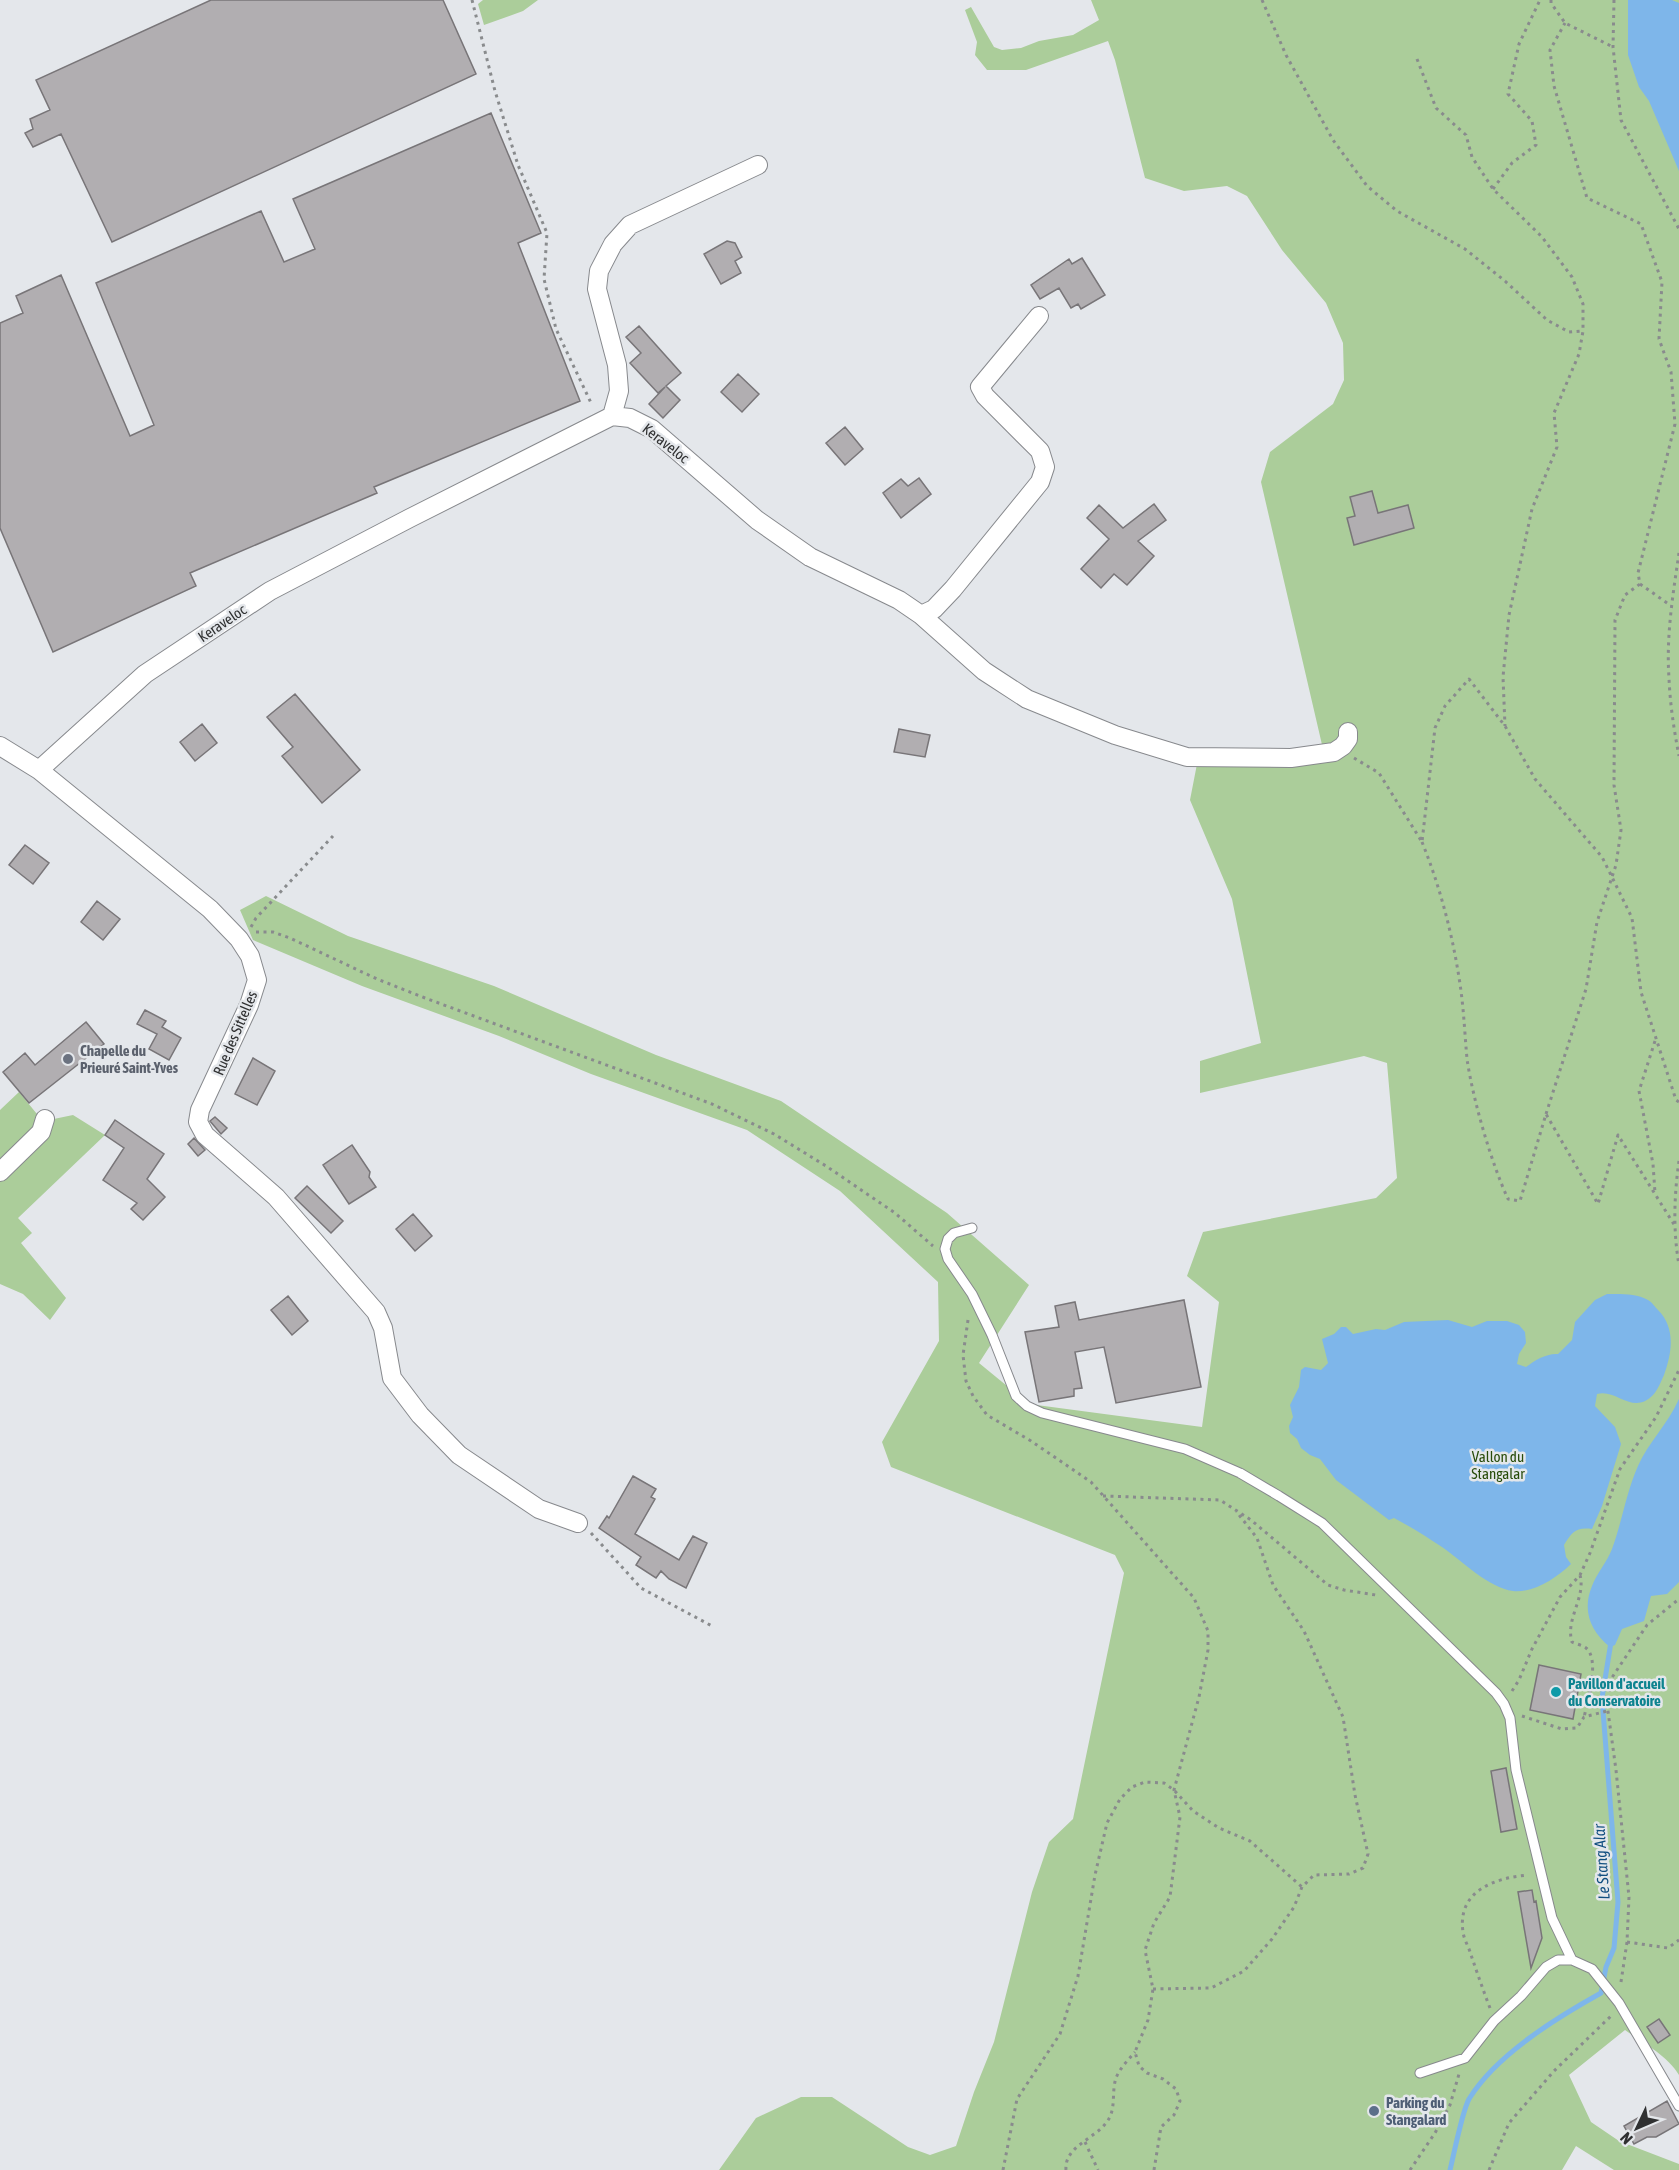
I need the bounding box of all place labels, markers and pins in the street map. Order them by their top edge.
place label: Chapelle du Prieuré Saint-Yves [80,1042,179,1076]
marker: Chapelle du Prieuré Saint-Yves [61,1052,75,1066]
place label: Pavillon d'accueil du Conservatoire [1568,1675,1666,1709]
marker: Pavillon d'accueil du Conservatoire [1549,1685,1563,1699]
place label: Parking du Stangalard [1386,2094,1446,2128]
marker: Parking du Stangalard [1367,2104,1381,2118]

